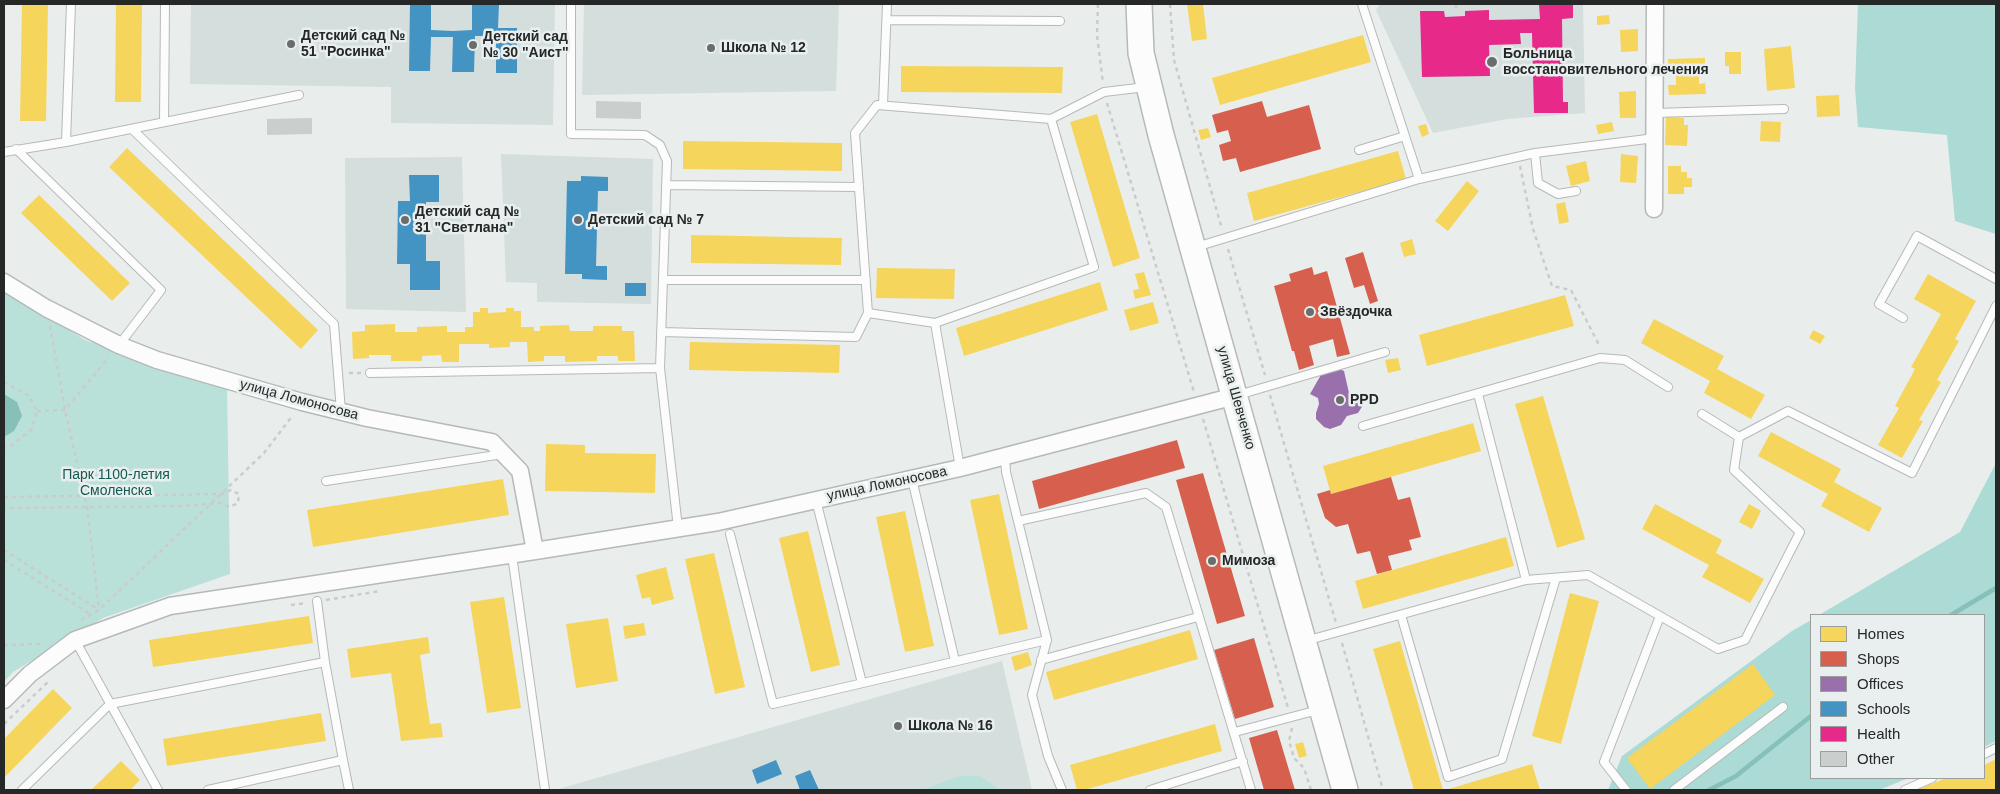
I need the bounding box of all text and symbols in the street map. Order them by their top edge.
place label: Детский сад № 51 "Росинка" [301,28,405,60]
place label: Детский сад № 30 "Аист" [483,29,569,62]
marker: Детский сад № 51 "Росинка" [285,38,297,50]
marker: Детский сад № 30 "Аист" [467,39,479,51]
place label: Школа № 12 [721,40,806,56]
marker: Школа № 12 [705,42,717,54]
place label: Больница восстановительного лечения [1503,46,1709,78]
marker: Больница восстановительного лечения [1485,55,1499,69]
place label: Детский сад № 31 "Светлана" [415,204,519,236]
place label: Детский сад № 7 [588,212,704,228]
marker: Детский сад № 31 "Светлана" [399,214,411,226]
marker: Детский сад № 7 [572,214,584,226]
place label: Звёздочка [1320,304,1392,320]
marker: Звёздочка [1304,306,1316,318]
street label: улица Шевченко [1213,344,1259,452]
street label: улица Ломоносова [238,376,360,424]
place label: PPD [1350,392,1379,408]
marker: PPD [1334,394,1346,406]
street label: улица Ломоносова [825,463,949,505]
park label: Парк 1100-летия Смоленска [62,467,170,500]
place label: Мимоза [1222,553,1275,569]
marker: Мимоза [1206,555,1218,567]
legend [1810,614,1985,779]
text: Homes [1857,625,1905,642]
text: Shops [1857,650,1900,667]
text: Offices [1857,675,1903,692]
text: Schools [1857,700,1910,717]
place label: Школа № 16 [908,718,993,734]
marker: Школа № 16 [892,720,904,732]
text: Health [1857,725,1900,742]
text: Other [1857,750,1895,767]

